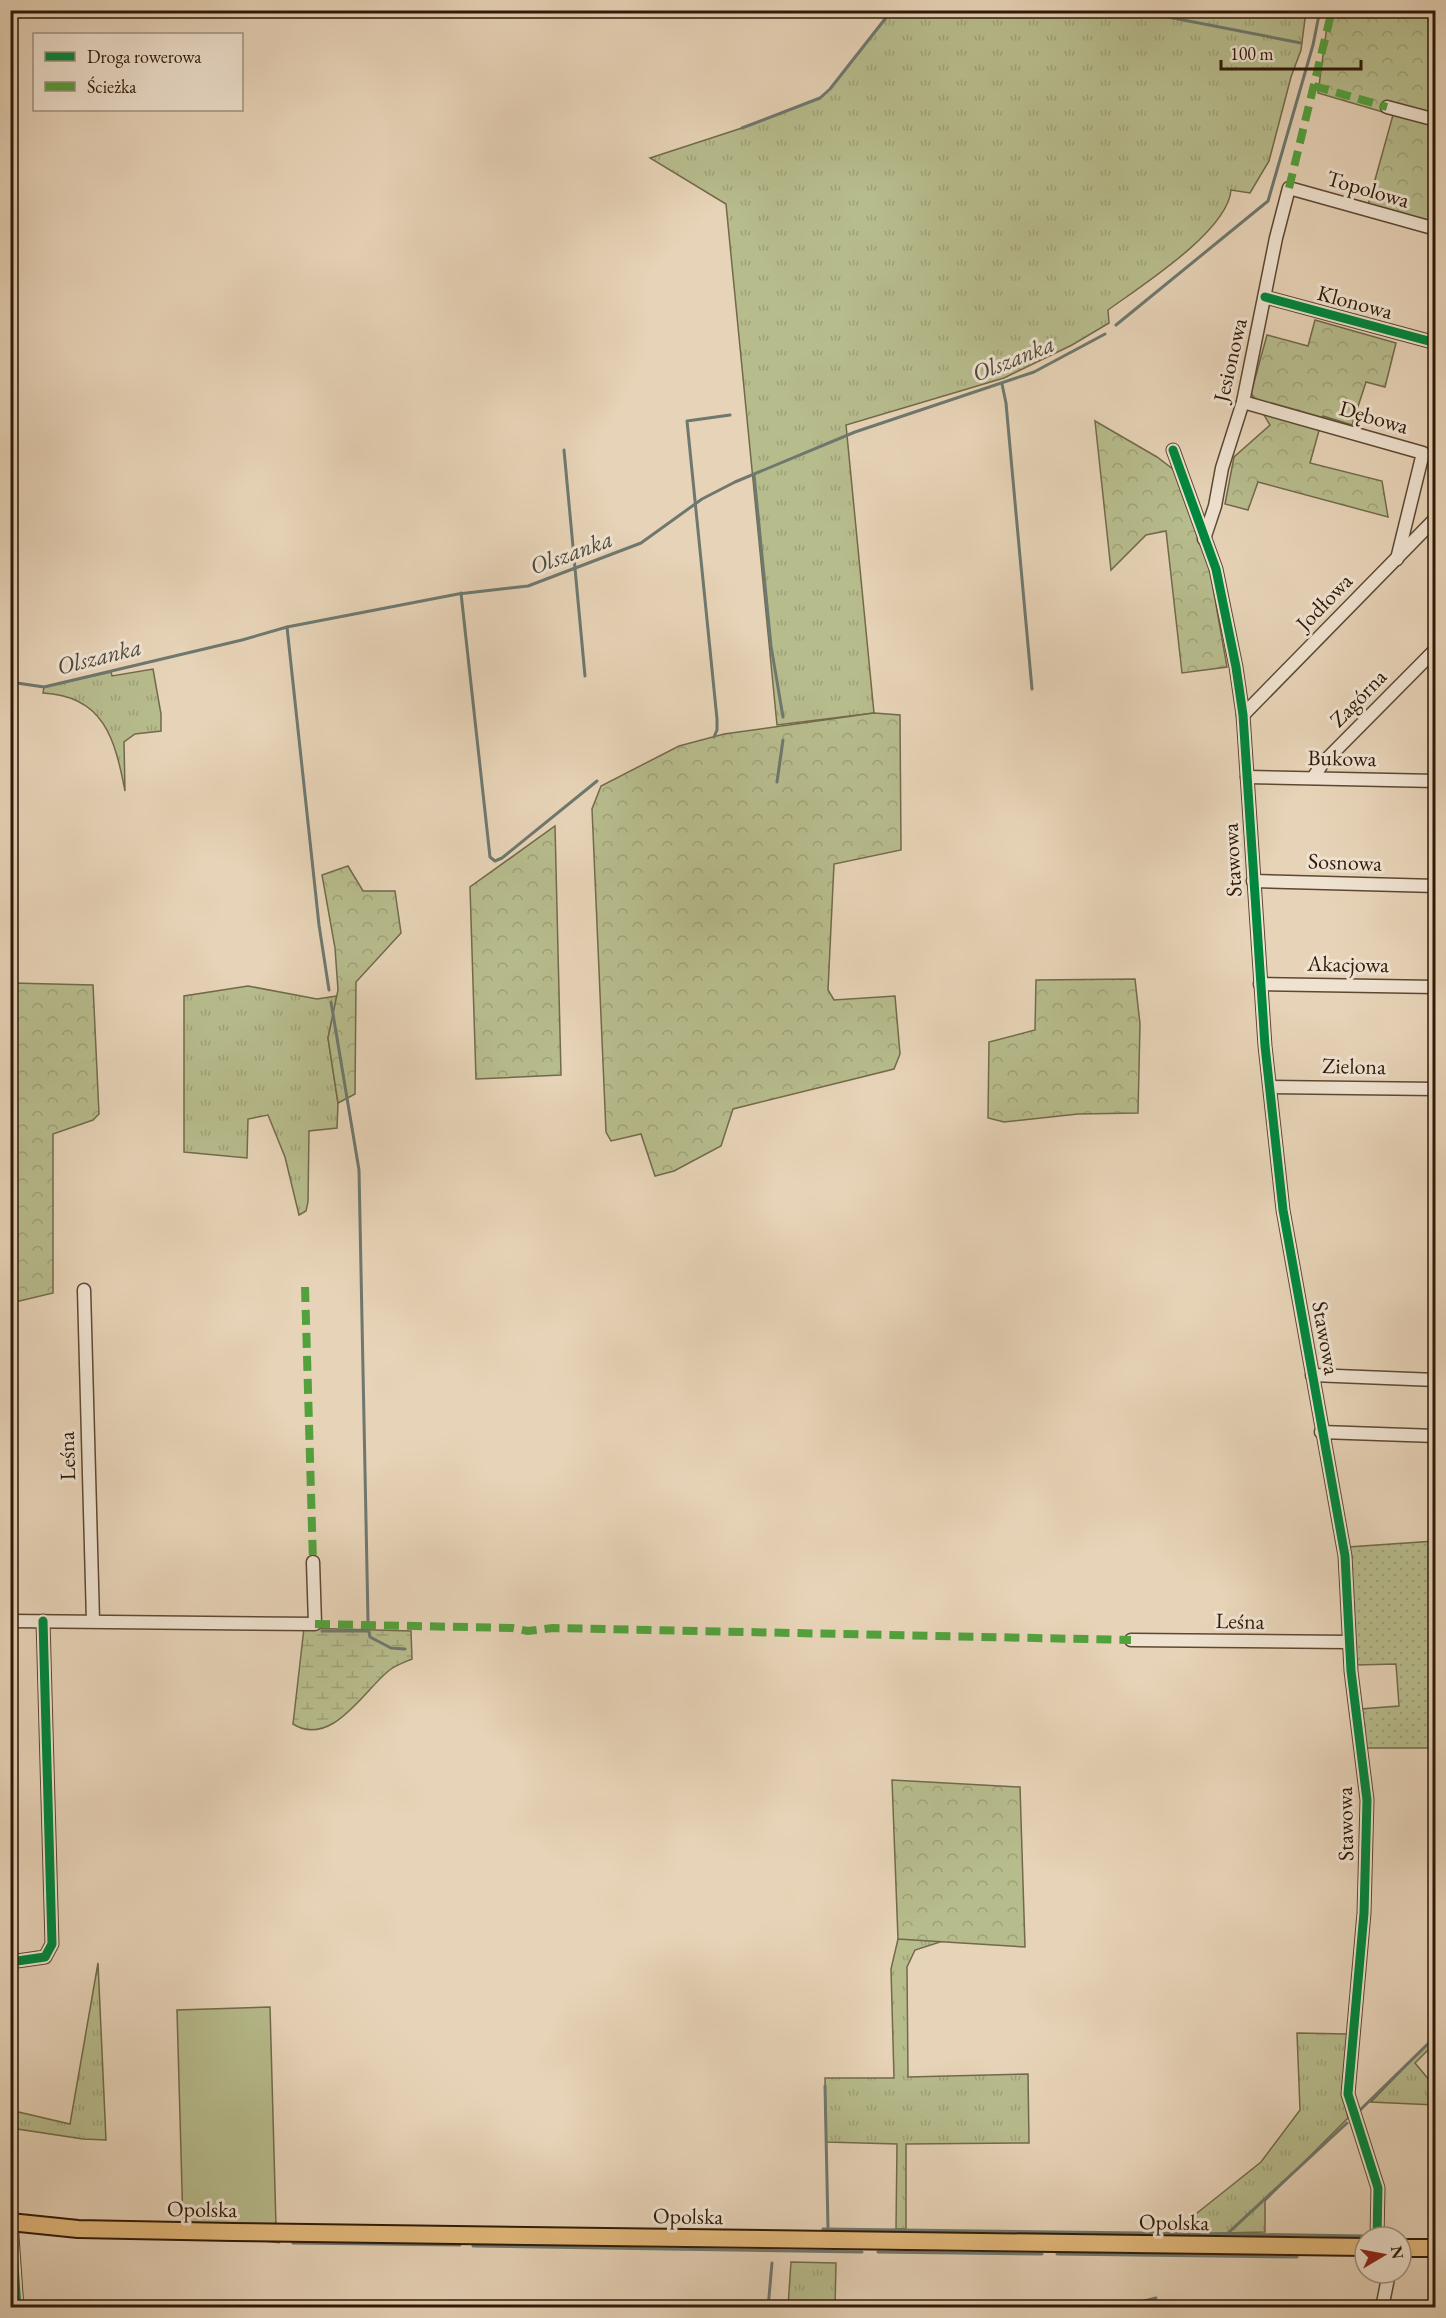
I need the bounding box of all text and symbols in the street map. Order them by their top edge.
legend [33,33,243,111]
scale bar [1221,33,1360,71]
text: 100 m [1230,42,1274,65]
text: Droga rowerowa [87,45,202,68]
text: Ścieżka [87,75,137,98]
street label: Topolowa [1323,163,1413,215]
street label: Klonowa [1314,278,1396,326]
street label: Jesionowa [1206,315,1254,407]
water label: Olszanka [967,328,1059,388]
street label: Dębowa [1336,393,1412,441]
water label: Olszanka [525,523,617,581]
street label: Jodłowa [1288,567,1359,639]
water label: Olszanka [53,631,145,681]
street label: Zagórna [1323,663,1393,733]
street label: Bukowa [1307,743,1377,773]
street label: Stawowa [1216,822,1248,898]
street label: Sosnowa [1308,846,1383,878]
street label: Akacjowa [1306,949,1389,979]
street label: Zielona [1322,1051,1386,1081]
street label: Stawowa [1305,1299,1347,1377]
street label: Leśna [52,1431,82,1481]
street label: Leśna [1215,1606,1265,1636]
street label: Stawowa [1330,1786,1360,1861]
street label: Opolska [167,2194,238,2224]
street label: Opolska [653,2201,724,2231]
street label: Opolska [1139,2207,1210,2237]
north arrow [1353,2225,1413,2285]
text: N [1386,2244,1409,2261]

